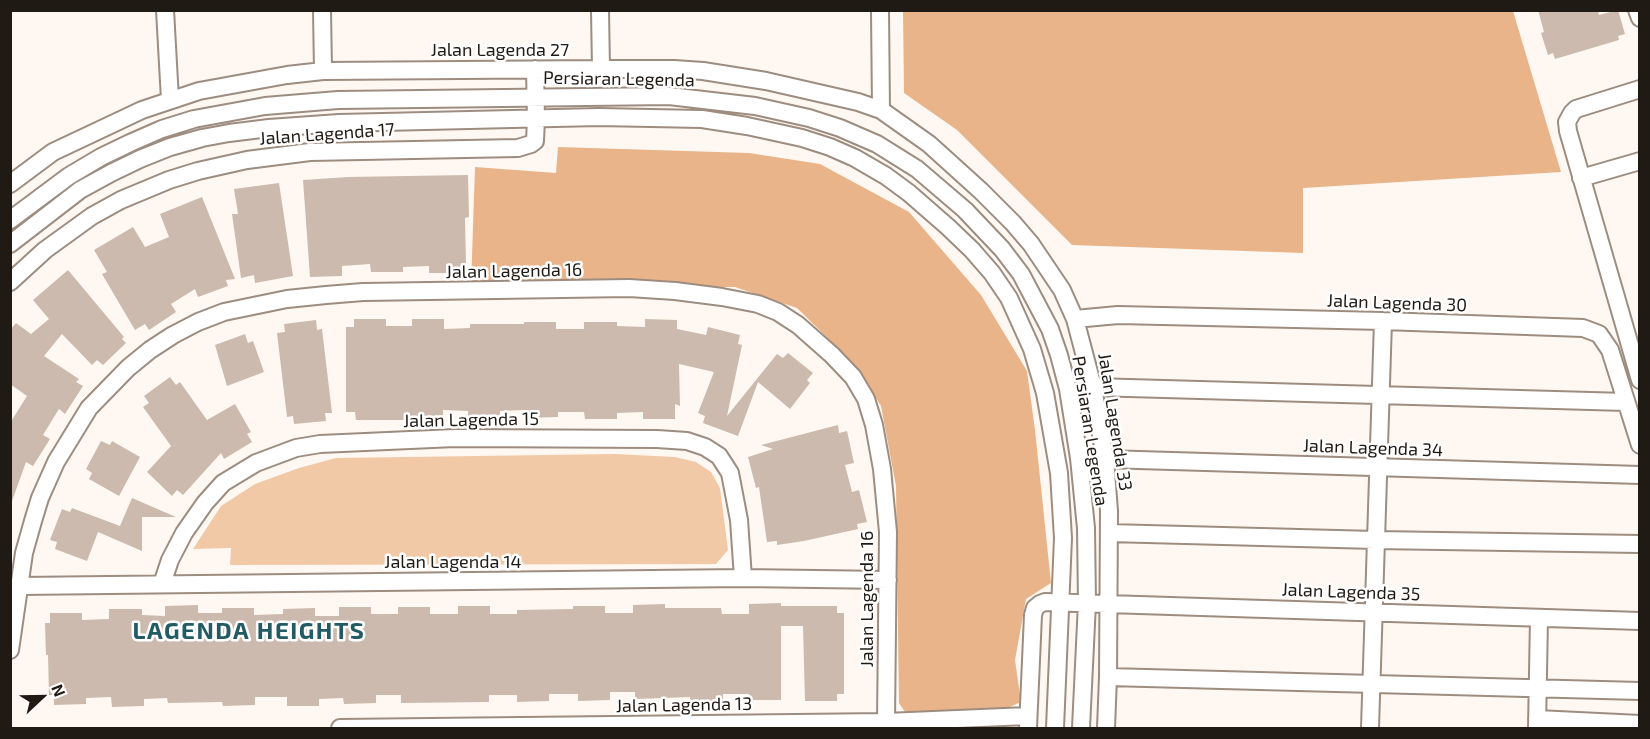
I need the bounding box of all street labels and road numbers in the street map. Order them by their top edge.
street label: Jalan Lagenda 27 [431,39,569,61]
street label: Persiaran Legenda [543,67,695,91]
street label: Jalan Lagenda 17 [259,118,395,150]
street label: Jalan Lagenda 16 [446,259,582,283]
street label: Jalan Lagenda 30 [1327,290,1467,316]
street label: Jalan Lagenda 33 [1093,352,1137,492]
street label: Persiaran Legenda [1067,354,1113,508]
street label: Jalan Lagenda 15 [403,408,539,432]
street label: Jalan Lagenda 34 [1303,435,1443,461]
street label: Jalan Lagenda 16 [856,531,878,667]
street label: Jalan Lagenda 14 [384,551,522,573]
street label: Jalan Lagenda 35 [1281,579,1421,605]
street label: Jalan Lagenda 13 [616,693,752,717]

